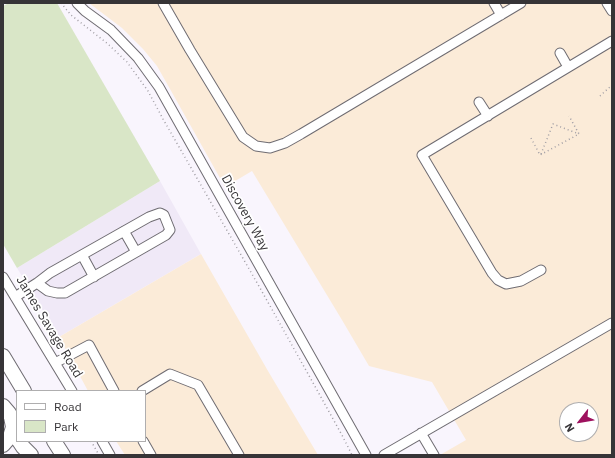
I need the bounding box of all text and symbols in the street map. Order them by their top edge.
street label: Discovery Way [218,172,272,254]
street label: James Savage Road [12,273,86,381]
legend [16,390,146,442]
text: Road [54,399,82,414]
north arrow [559,402,599,442]
text: Park [54,419,78,434]
text: N [562,421,578,435]

